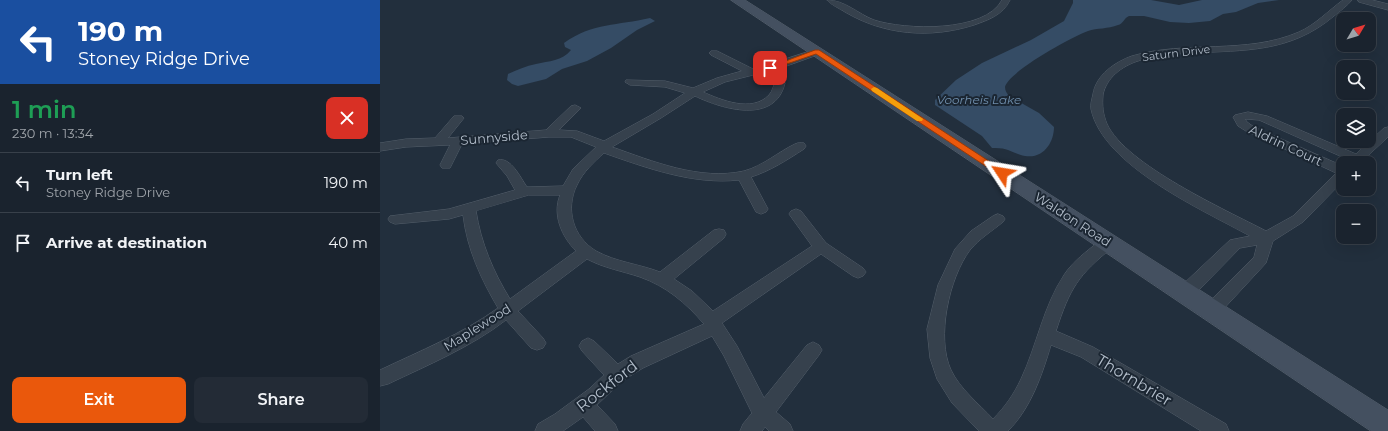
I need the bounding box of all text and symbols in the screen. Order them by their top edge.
north arrow [1336,12,1376,52]
map controls [1336,12,1376,244]
text: 190 m [78,14,163,48]
icon: left [12,16,64,68]
street label: Saturn Drive [1141,42,1211,64]
text: Stoney Ridge Drive [78,48,250,70]
pin [753,51,787,85]
icon: arrive [759,57,781,79]
button: search [1336,60,1376,100]
water label: Voorheis Lake [937,92,1021,107]
text: 1 min [12,95,76,124]
button: close [326,97,368,139]
button: layers [1336,108,1376,148]
street label: Aldrin Court [1247,121,1325,169]
text: 230 m · 13:34 [12,125,93,141]
street label: Sunnyside [460,126,528,148]
position arrow [981,152,1023,194]
button: + [1336,156,1376,196]
text: Turn left [46,165,113,184]
icon: left [12,172,34,194]
text: 190 m [324,173,368,192]
text: Stoney Ridge Drive [46,184,170,200]
street label: Waldon Road [1032,188,1114,250]
button: − [1336,204,1376,244]
icon: arrive [12,232,34,254]
text: Arrive at destination [46,233,207,252]
text: 40 m [328,233,368,252]
street label: Maplewood [440,300,514,354]
street label: Thornbrier [1093,350,1175,410]
street label: Rockford [573,356,641,416]
button: Exit [12,377,186,423]
button: Share [194,377,368,423]

